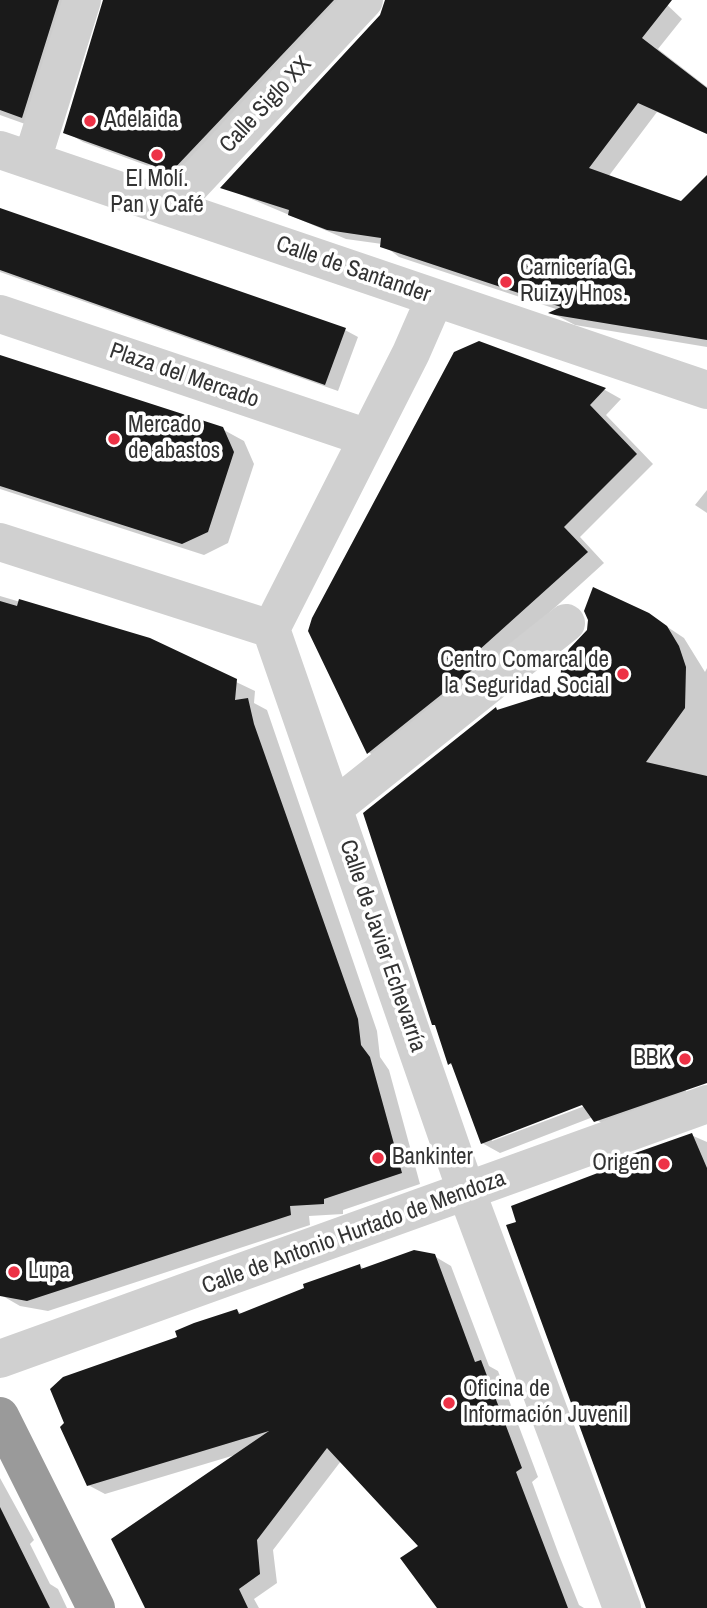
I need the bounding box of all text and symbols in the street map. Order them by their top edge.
street label: Calle Siglo XX [214,51,318,159]
place label: Adelaida [104,107,178,135]
marker: Adelaida [82,113,98,129]
marker: El Molí. Pan y Café [149,147,165,163]
place label: El Molí. Pan y Café [110,166,204,220]
street label: Calle de Santander [272,231,434,309]
place label: Carnicería G. Ruiz y Hnos. [520,255,633,309]
marker: Carnicería G. Ruiz y Hnos. [498,274,514,290]
street label: Plaza del Mercado [106,338,262,414]
place label: Mercado de abastos [128,412,220,466]
marker: Mercado de abastos [106,431,122,447]
place label: Centro Comarcal de la Seguridad Social [440,647,609,701]
marker: Centro Comarcal de la Seguridad Social [615,666,631,682]
street label: Calle de Javier Echevarría [333,836,431,1056]
place label: BBK [633,1045,671,1073]
marker: BBK [677,1051,693,1067]
place label: Bankinter [392,1144,473,1172]
marker: Bankinter [370,1150,386,1166]
place label: Origen [592,1150,650,1178]
marker: Origen [656,1156,672,1172]
street label: Calle de Antonio Hurtado de Mendoza [199,1165,509,1301]
place label: Lupa [28,1258,70,1286]
marker: Lupa [6,1264,22,1280]
place label: Oficina de Información Juvenil [463,1376,628,1430]
marker: Oficina de Información Juvenil [441,1395,457,1411]

